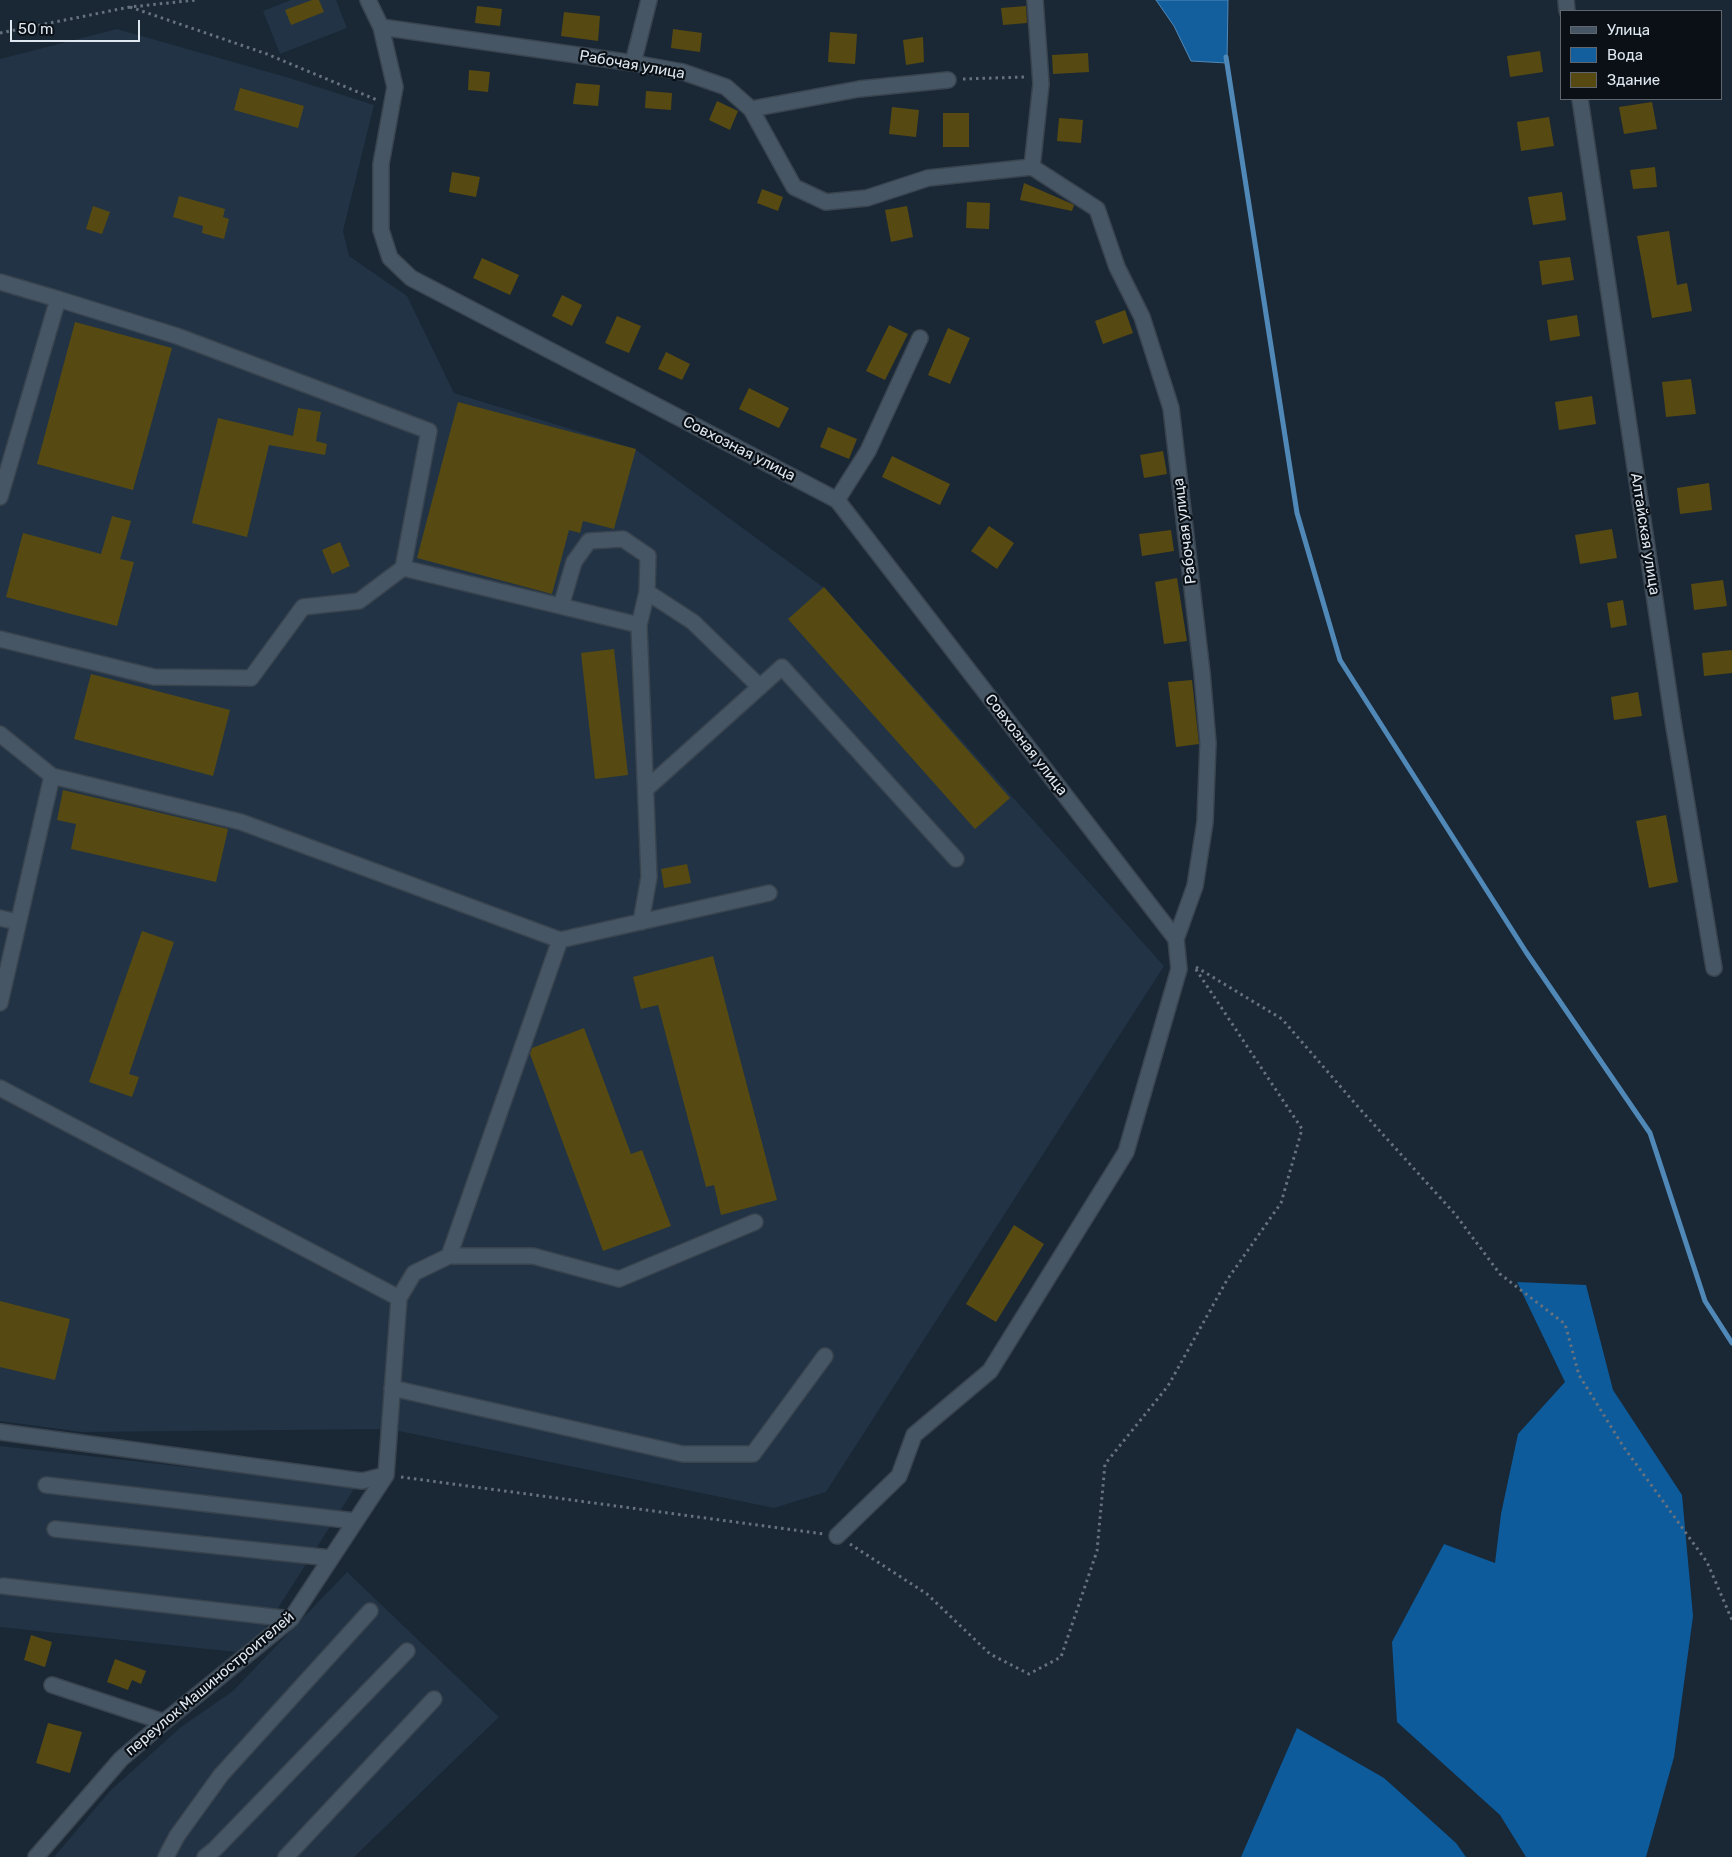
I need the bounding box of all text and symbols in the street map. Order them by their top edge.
scale bar [12,10,142,42]
legend [1560,10,1722,100]
text: 50 m [18,20,53,38]
text: Улица [1607,21,1650,39]
text: Вода [1607,46,1643,64]
street label: Рабочая улица [578,47,686,83]
text: Здание [1607,71,1660,89]
street label: Совхозная улица [680,413,798,485]
street label: Алтайская улица [1626,472,1664,596]
street label: Рабочая улица [1170,477,1200,585]
street label: Совхозная улица [981,691,1071,799]
street label: переулок Машиностроителей [122,1608,298,1760]

